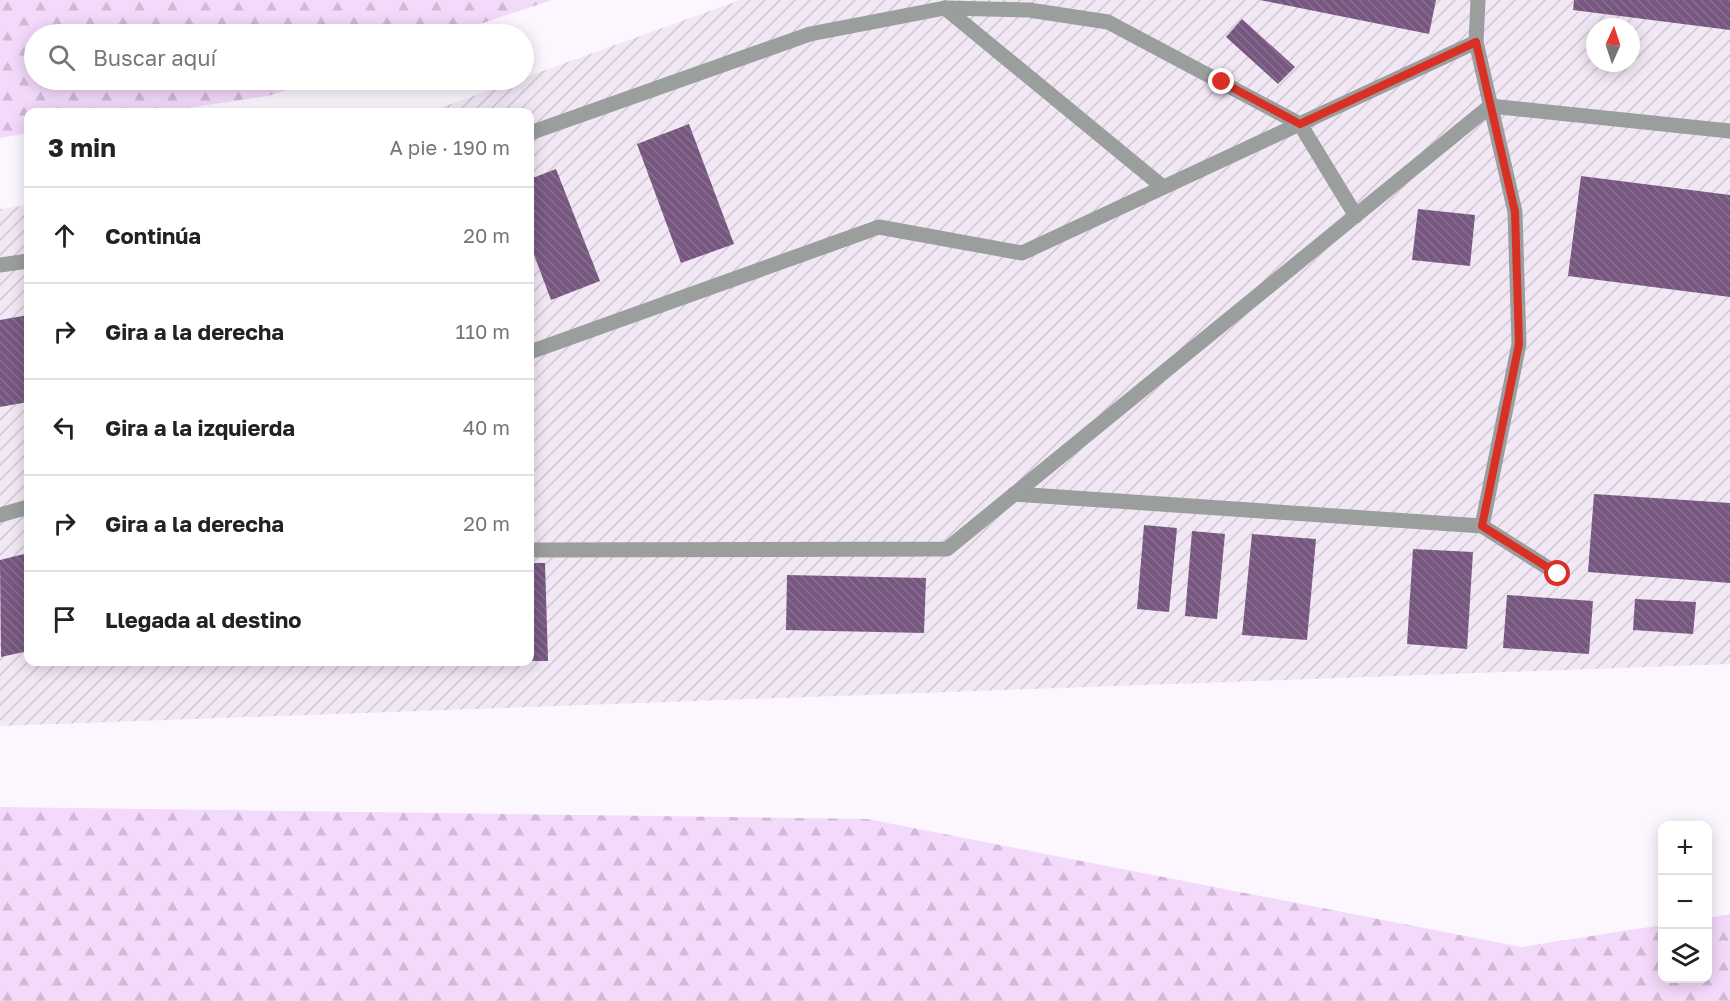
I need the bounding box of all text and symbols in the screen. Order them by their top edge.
north arrow [1586,18,1640,72]
search box [24,24,534,90]
icon: search [45,41,78,74]
text: Buscar aquí [93,44,216,71]
route end [1208,68,1234,94]
text: 3 min [48,132,116,163]
text: A pie · 190 m [389,135,510,159]
icon: ahead [48,219,81,252]
text: Continúa [105,222,201,249]
text: 20 m [463,223,510,247]
icon: right [48,315,81,348]
text: Gira a la derecha [105,318,284,345]
text: 110 m [456,319,510,343]
icon: left [48,411,81,444]
text: Gira a la izquierda [105,414,295,441]
text: 40 m [463,415,510,439]
icon: right [48,507,81,540]
text: Gira a la derecha [105,510,284,537]
text: 20 m [463,511,510,535]
route start [1544,560,1570,586]
icon: arrive [48,603,81,636]
text: Llegada al destino [105,606,302,633]
map controls [1658,821,1712,983]
button: + [1658,821,1712,875]
button: − [1658,875,1712,929]
button: layers [1658,929,1712,983]

